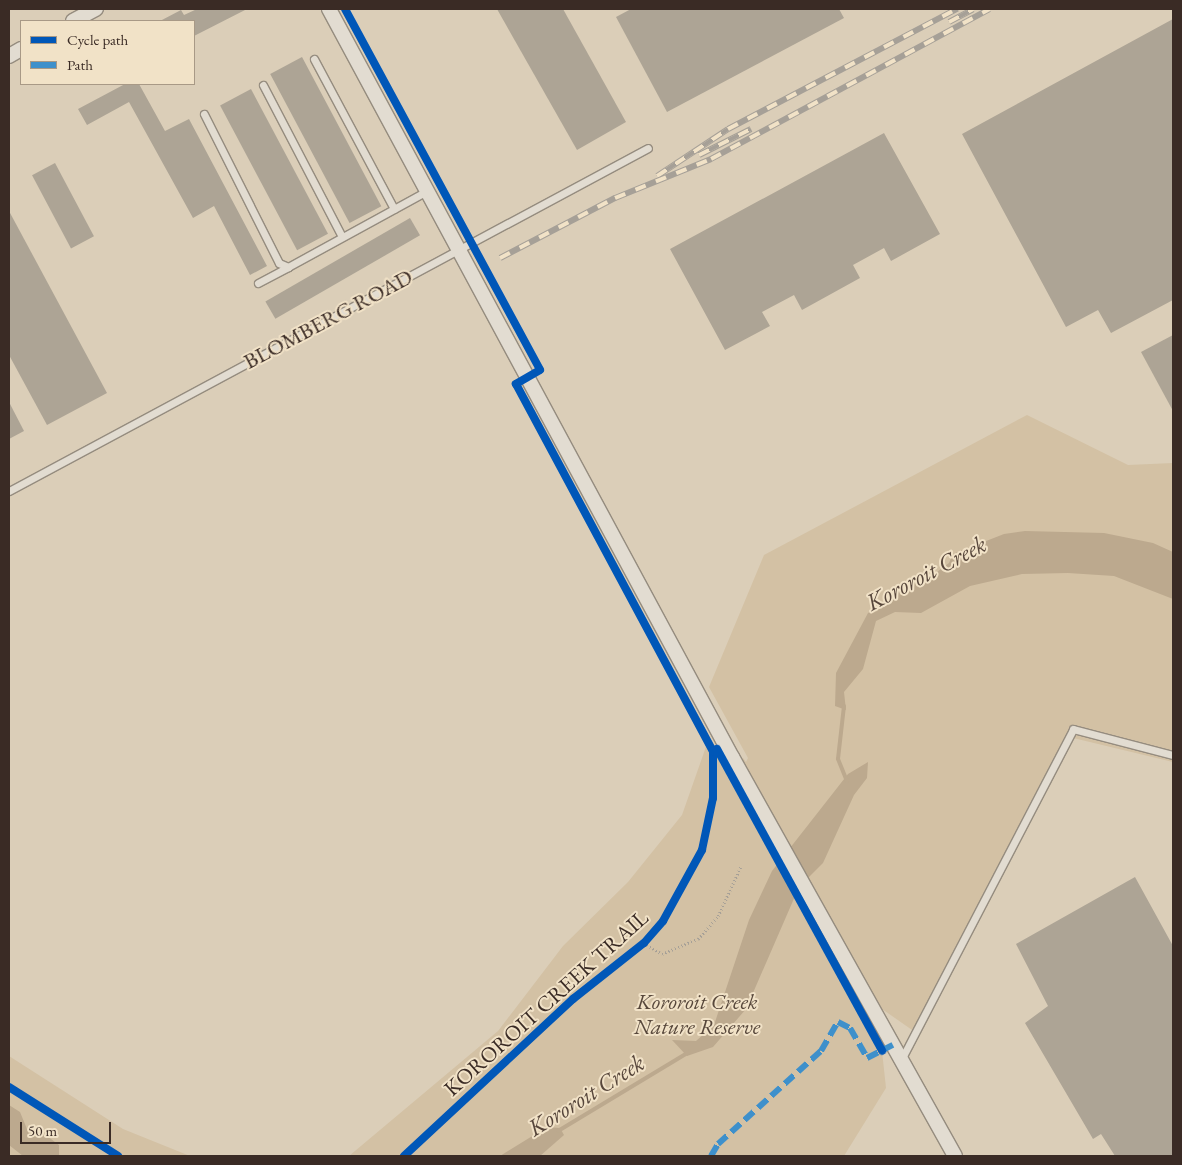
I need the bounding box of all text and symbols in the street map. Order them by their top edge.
legend [20,20,195,85]
text: Cycle path [67,30,128,49]
text: Path [67,55,93,74]
street label: BLOMBERG ROAD [239,263,417,375]
water label: Kororoit Creek [861,529,991,617]
street label: KOROROIT CREEK TRAIL [438,904,654,1102]
park label: Kororoit Creek Nature Reserve [634,988,760,1040]
water label: Kororoit Creek [522,1048,650,1142]
scale bar [22,1112,114,1144]
text: 50 m [28,1121,57,1140]

